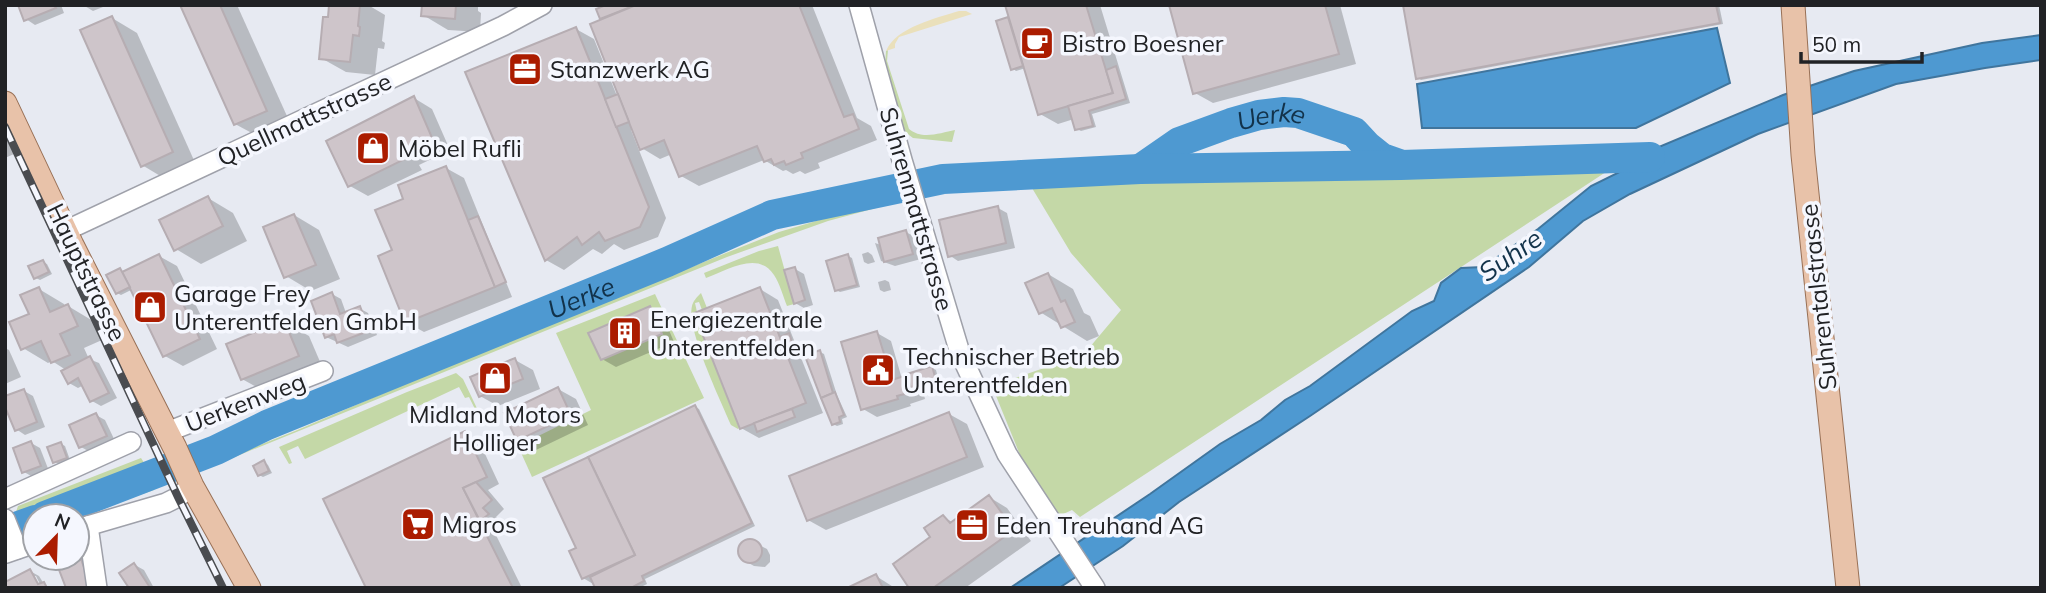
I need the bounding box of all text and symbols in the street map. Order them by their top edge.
scale bar [1801,21,1922,65]
cafe icon: Bistro Boesner [1018,24,1056,62]
place label: Bistro Boesner [1062,28,1224,58]
text: 50 m [1812,31,1861,57]
office icon: Stanzwerk AG [506,50,544,88]
place label: Stanzwerk AG [550,54,710,84]
street label: Quellmattstrasse [212,65,396,173]
water label: Uerke [1233,95,1311,137]
street label: Suhrenmattstrasse [874,104,960,314]
shop icon: Möbel Rufli [354,129,392,167]
place label: Möbel Rufli [398,133,522,163]
street label: Hauptstrasse [41,198,133,346]
street label: Suhrentalstrasse [1793,202,1843,392]
water label: Suhre [1472,221,1548,289]
water label: Uerke [542,269,619,326]
place label: Garage Frey Unterentfelden GmbH [174,278,417,336]
shop icon: Garage Frey Unterentfelden GmbH [131,288,169,326]
place label: Energiezentrale Unterentfelden [650,304,822,362]
building icon: Energiezentrale Unterentfelden [606,314,644,352]
place label: Technischer Betrieb Unterentfelden [903,341,1120,399]
public building icon: Technischer Betrieb Unterentfelden [859,351,897,389]
shop icon: Midland Motors Holliger [476,359,514,397]
street label: Uerkenweg [181,365,309,439]
place label: Midland Motors Holliger [409,399,581,457]
north arrow [21,502,91,572]
supermarket icon: Migros [399,505,437,543]
office icon: Eden Treuhand AG [953,506,991,544]
text: N [51,508,74,535]
place label: Migros [442,509,517,539]
place label: Eden Treuhand AG [996,510,1204,540]

